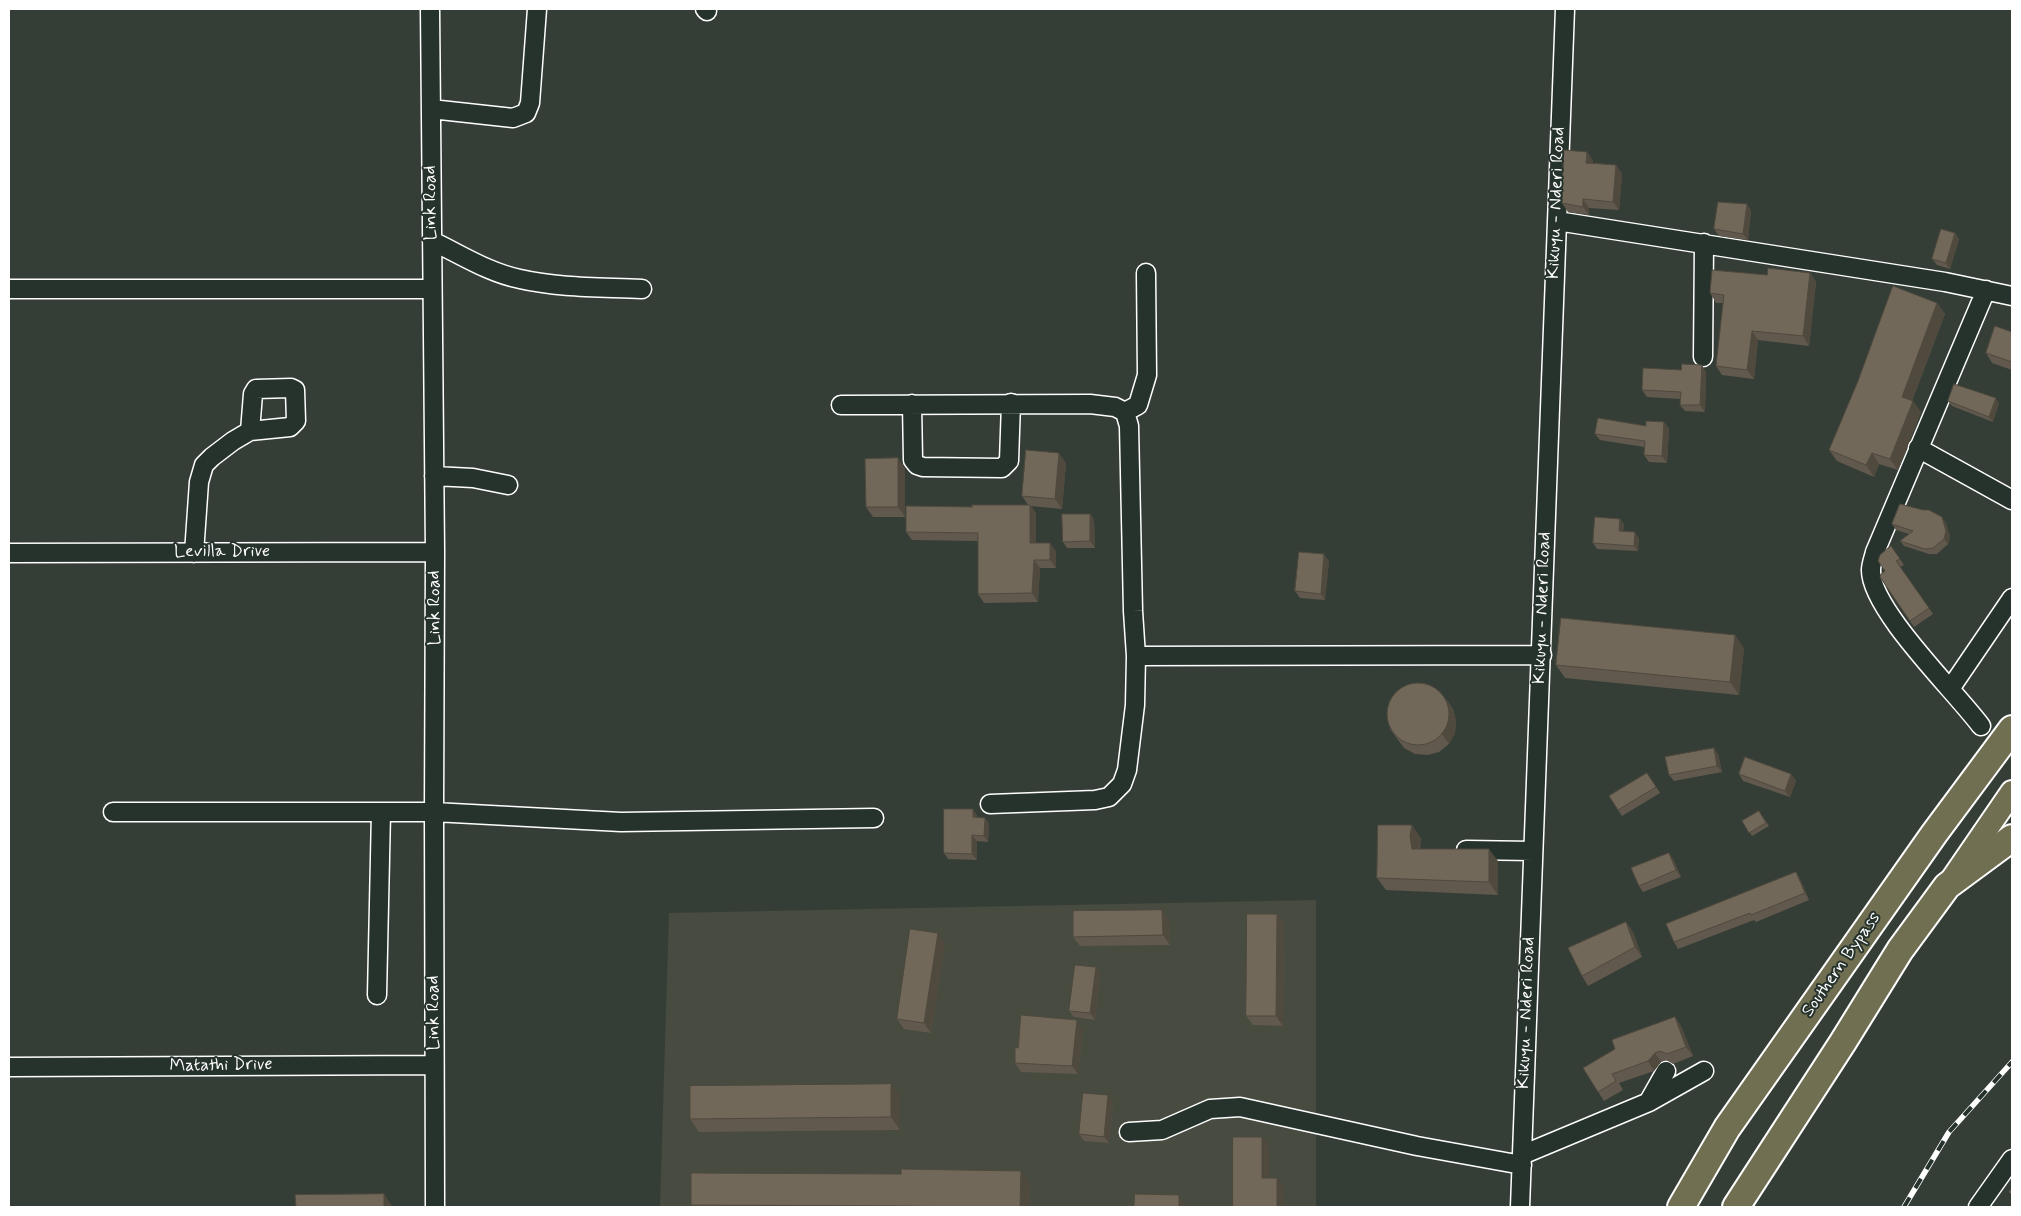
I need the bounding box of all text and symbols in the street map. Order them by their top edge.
street label: Kikuyu - Nderi Road [1544,126,1570,280]
street label: Link Road [420,165,442,241]
street label: Kikuyu - Nderi Road [1530,531,1556,685]
street label: Levilla Drive [174,541,270,563]
street label: Link Road [424,570,446,646]
street label: Southern Bypass [1798,908,1886,1022]
street label: Kikuyu - Nderi Road [1514,936,1540,1090]
street label: Link Road [423,975,445,1051]
street label: Matathi Drive [169,1054,273,1078]

